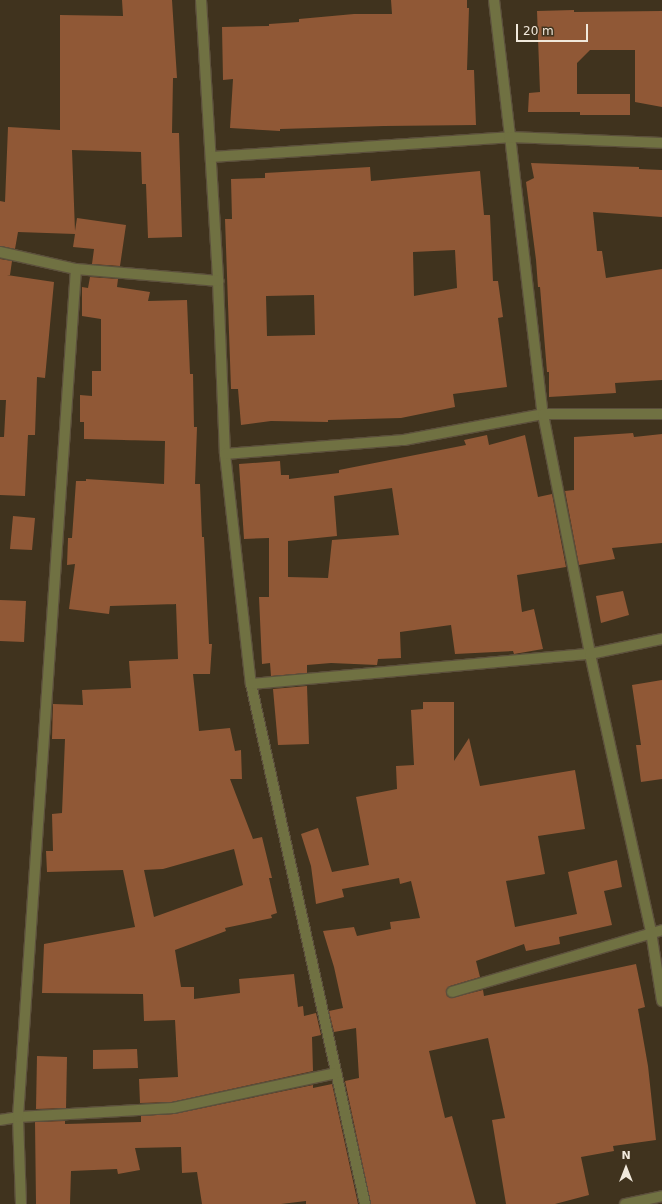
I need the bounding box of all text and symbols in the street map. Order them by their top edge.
scale bar [518,16,590,42]
text: 20 m [523,24,554,38]
north arrow [606,1148,646,1188]
text: N [621,1149,631,1162]

